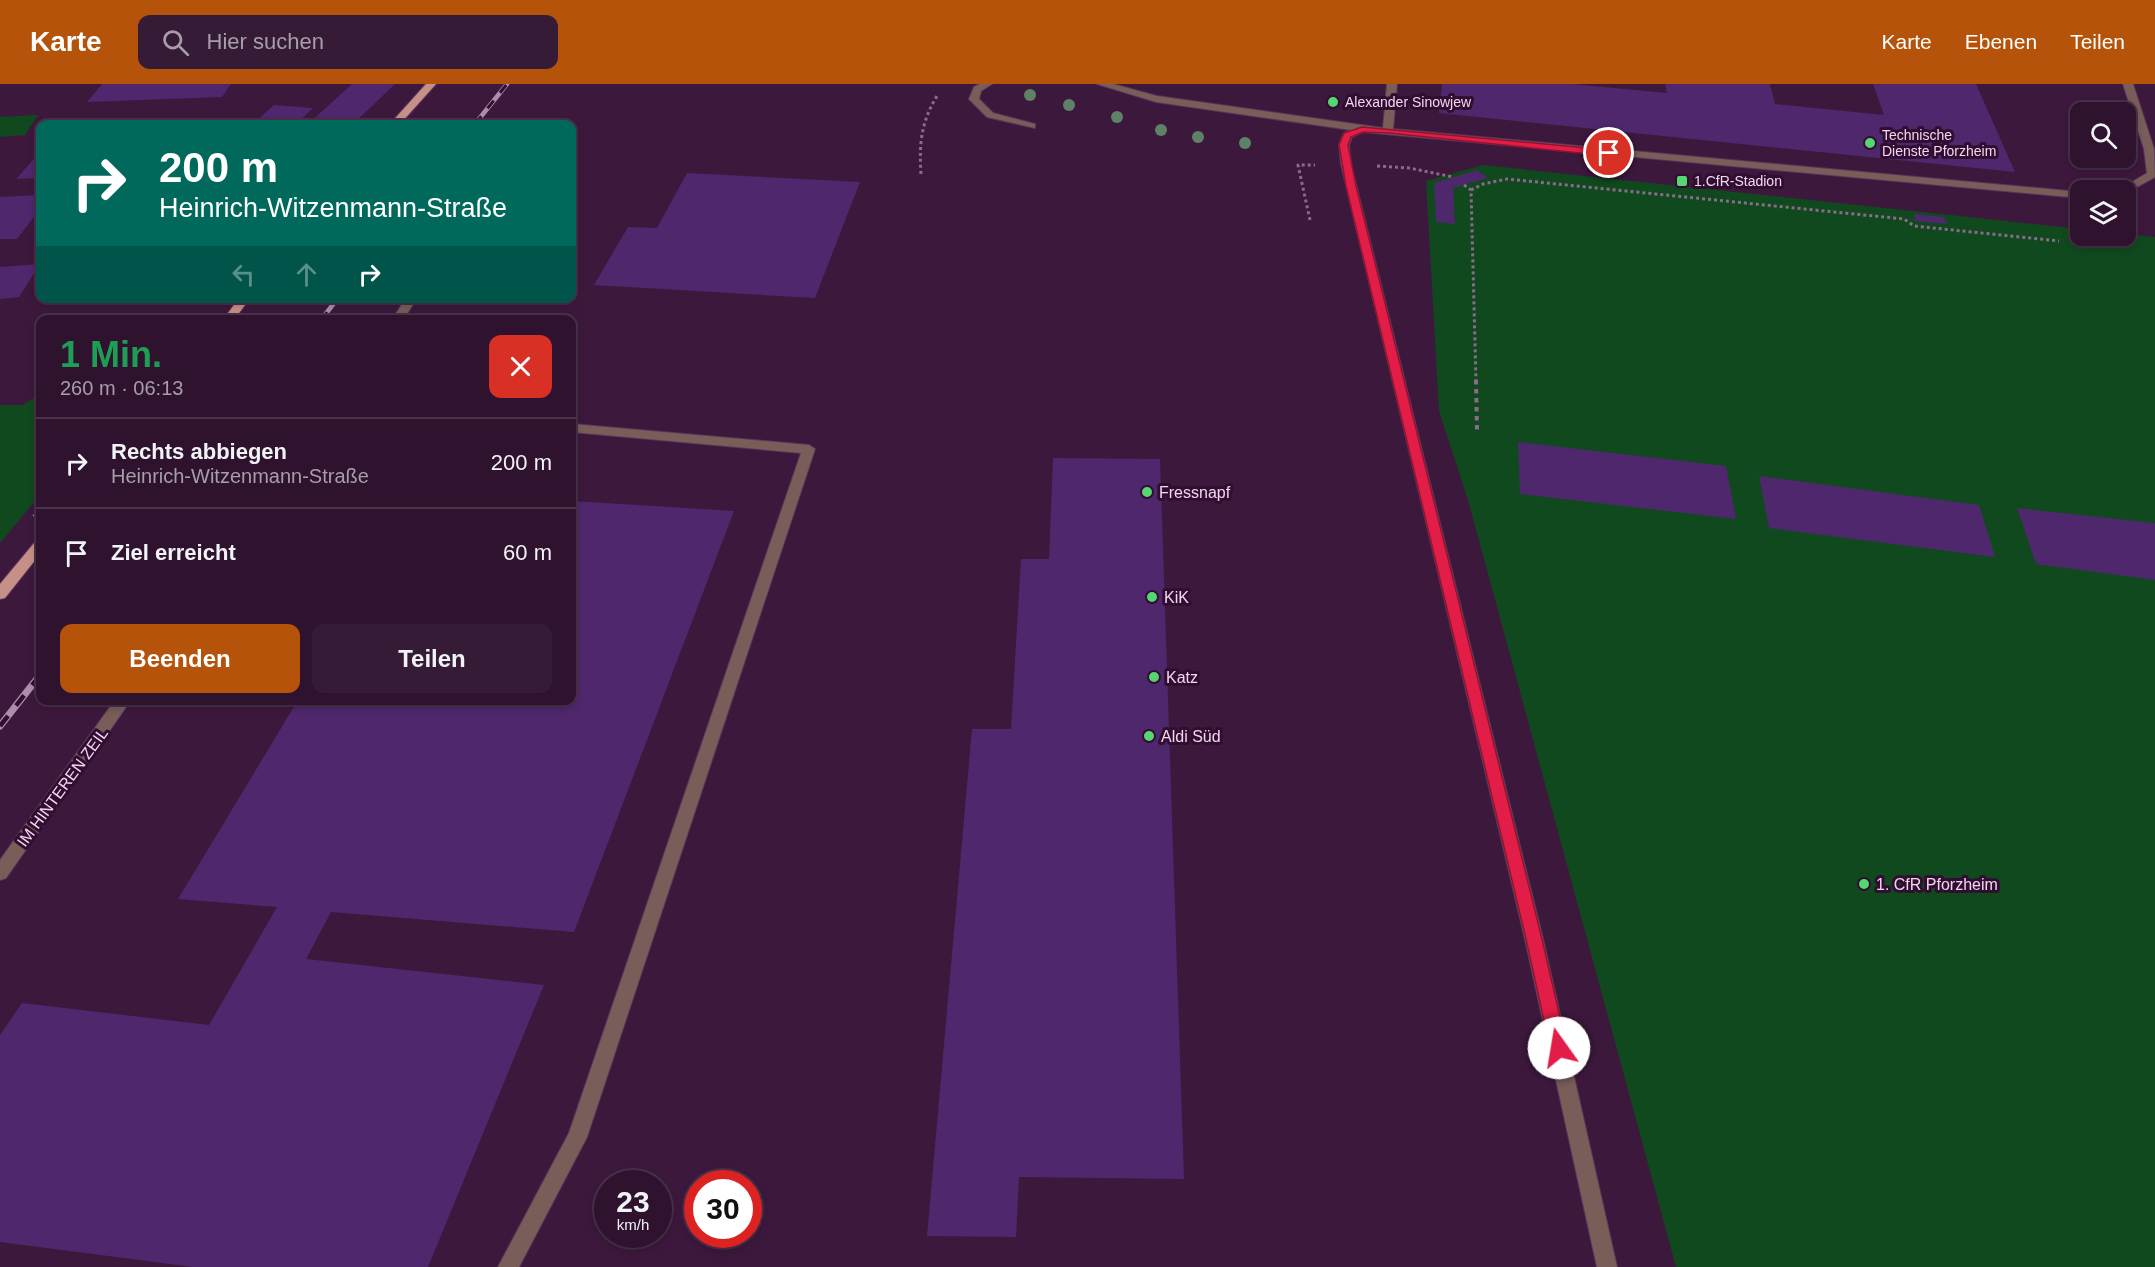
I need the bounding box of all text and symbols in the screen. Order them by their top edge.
search box [138,15,558,69]
text: Karte [30,26,102,57]
icon: search [159,26,192,59]
text: Hier suchen [207,29,324,54]
text: Karte [1882,30,1932,53]
text: Ebenen [1965,30,2037,53]
text: Teilen [2070,30,2125,53]
place label: Alexander Sinowjew [1345,94,1472,110]
marker: Alexander Sinowjew [1326,95,1340,109]
map controls [2070,102,2136,246]
button: search [2070,102,2136,168]
pin [1583,127,1634,178]
place label: Technische Dienste Pforzheim [1882,127,1996,159]
icon: arrive [1592,136,1625,169]
marker: Technische Dienste Pforzheim [1863,136,1877,150]
icon: right [60,144,138,222]
text: 200 m [159,144,278,191]
place label: 1.CfR-Stadion [1694,173,1782,189]
marker: 1.CfR-Stadion [1675,174,1689,188]
button: layers [2070,180,2136,246]
text: Heinrich-Witzenmann-Straße [159,193,507,223]
icon: left [227,258,260,291]
icon: ahead [290,258,323,291]
icon: right [353,258,386,291]
text: 1 Min. [60,334,162,375]
button: close [489,335,552,398]
text: 260 m · 06:13 [60,377,183,399]
text: Rechts abbiegen [111,439,287,464]
icon: right [60,447,93,480]
text: 200 m [491,450,552,475]
text: Heinrich-Witzenmann-Straße [111,465,369,487]
place label: Fressnapf [1159,484,1231,501]
marker: Fressnapf [1140,485,1154,499]
icon: arrive [60,537,93,570]
text: Ziel erreicht [111,540,236,565]
text: 60 m [503,540,552,565]
place label: KiK [1164,589,1189,606]
marker: KiK [1145,590,1159,604]
button: Beenden [60,624,300,693]
button: Teilen [312,624,552,693]
place label: Katz [1166,669,1198,686]
marker: Katz [1147,670,1161,684]
street label: IM HINTEREN ZEIL [14,725,111,850]
place label: Aldi Süd [1161,728,1221,745]
marker: Aldi Süd [1142,729,1156,743]
place label: 1. CfR Pforzheim [1876,876,1998,893]
marker: 1. CfR Pforzheim [1857,877,1871,891]
position arrow [1527,1016,1591,1080]
speed limit sign: 30 [684,1170,762,1248]
text: 23 [616,1185,650,1218]
text: km/h [617,1216,649,1233]

